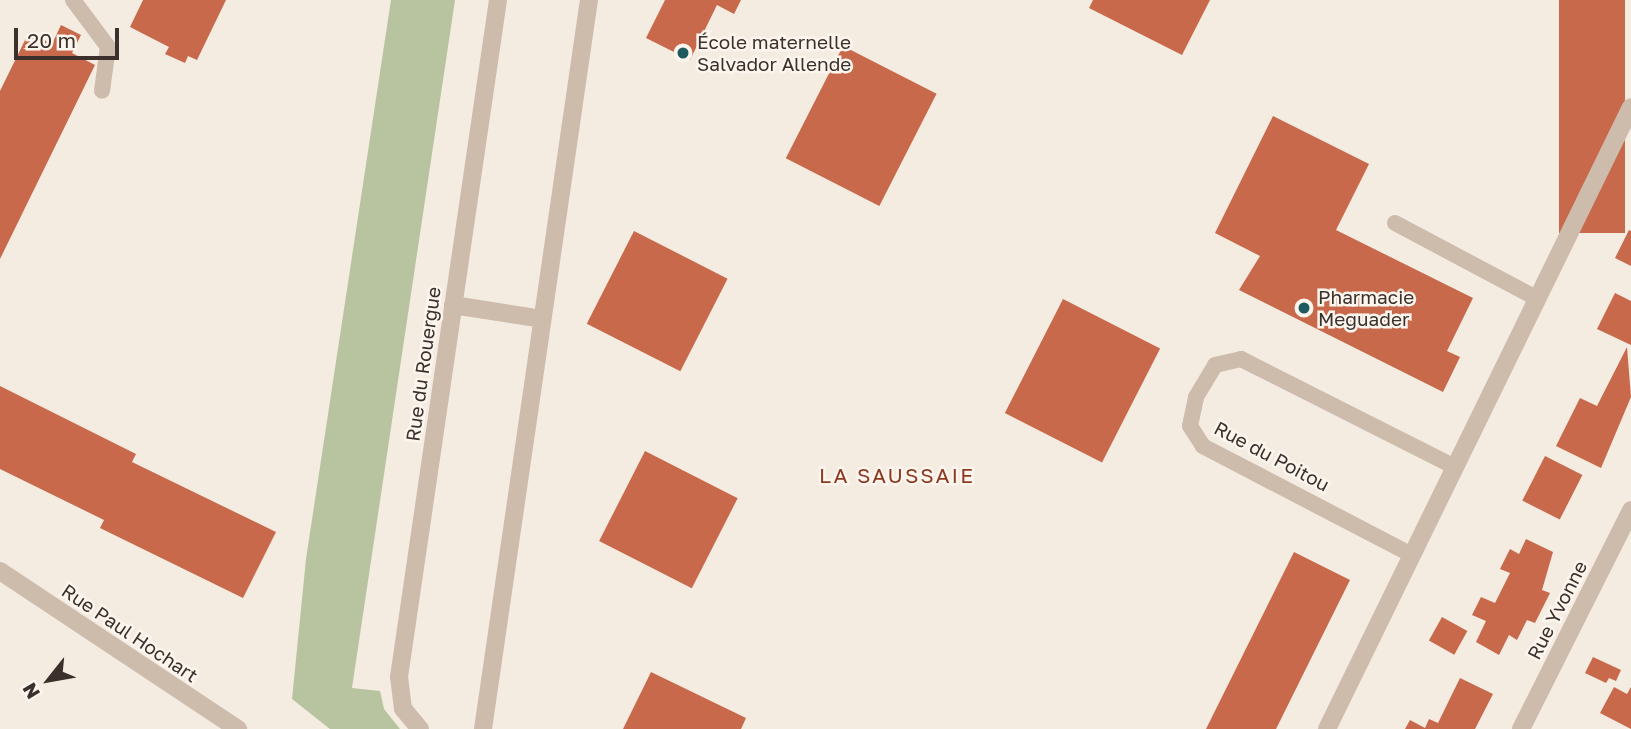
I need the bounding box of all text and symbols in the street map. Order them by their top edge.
scale bar [18,14,122,58]
text: 20 m [27,27,76,53]
place label: École maternelle Salvador Allende [697,31,851,75]
marker: École maternelle Salvador Allende [675,45,691,61]
street label: Rue du Rouergue [401,285,445,443]
place label: Pharmacie Meguader [1318,286,1414,330]
marker: Pharmacie Meguader [1296,300,1312,316]
street label: Rue du Poitou [1211,416,1333,496]
district label: LA SAUSSAIE [820,462,974,488]
street label: Rue Yvonne [1522,557,1592,663]
street label: Rue Paul Hochart [58,579,202,687]
north arrow [14,645,84,715]
text: N [17,679,44,703]

